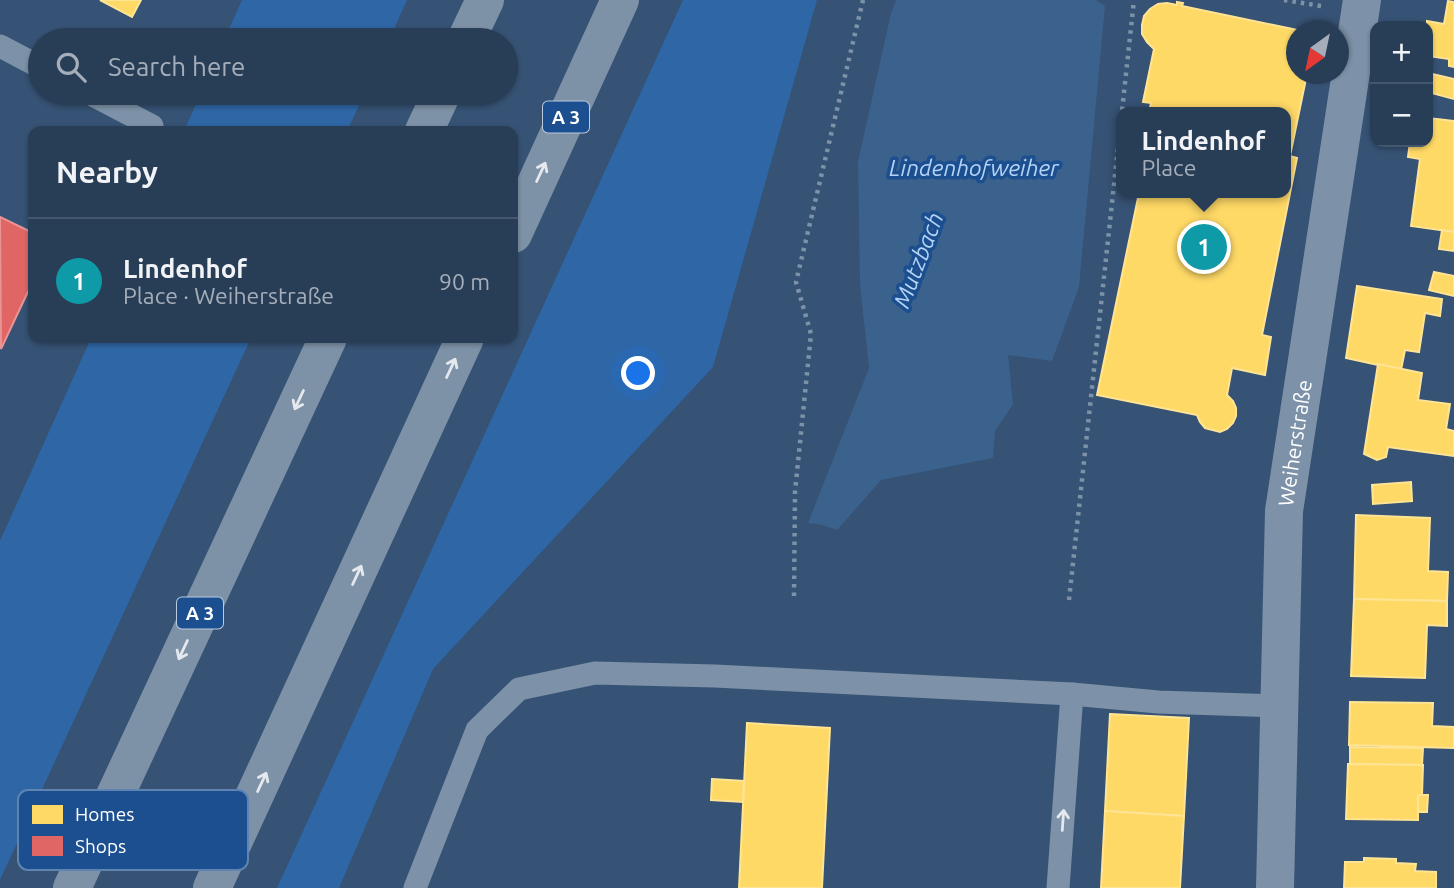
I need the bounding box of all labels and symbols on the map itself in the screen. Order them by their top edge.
north arrow [1286,21,1349,84]
road number: A 3 [543,102,589,132]
water label: Lindenhofweiher [889,155,1060,181]
one-way arrow [535,162,548,183]
water label: Mutzbach [888,209,948,311]
pin: 1 [1181,221,1227,273]
your location [621,356,655,390]
one-way arrow [445,358,458,379]
street label: Weiherstraße [1273,378,1316,508]
one-way arrow [292,389,306,410]
one-way arrow [351,565,364,586]
road number: A 3 [177,598,223,628]
one-way arrow [176,639,189,661]
one-way arrow [256,772,269,793]
legend [18,790,248,870]
text: Homes [75,803,135,825]
one-way arrow [1056,809,1069,832]
text: Shops [75,835,126,857]

